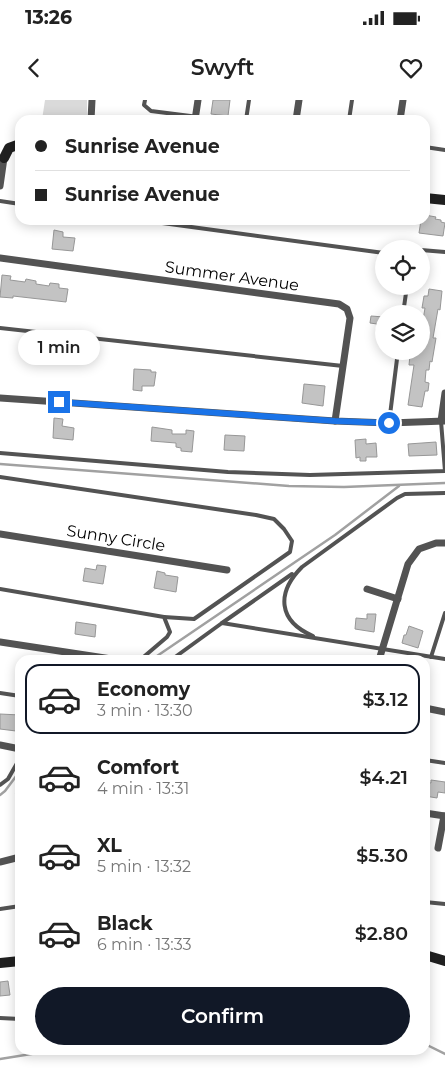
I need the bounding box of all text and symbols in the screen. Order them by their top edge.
text: 13:26 [25,6,72,29]
icon: back [20,54,48,82]
text: Swyft [191,54,254,81]
icon: heart [397,54,425,82]
text: Sunrise Avenue [65,135,220,158]
text: Sunrise Avenue [65,183,220,206]
map controls [375,240,430,360]
button: locate [375,240,430,295]
street label: Summer Avenue [164,257,300,295]
button: layers [375,305,430,360]
callout: 1 min [18,330,100,364]
text: 1 min [38,338,80,357]
route end [48,391,70,413]
route start [378,412,400,434]
street label: Sunny Circle [65,521,167,555]
icon: car [37,677,82,722]
text: Economy [97,678,190,701]
text: $3.12 [362,688,408,711]
text: 3 min · 13:30 [97,701,193,720]
icon: car [37,755,82,800]
text: Comfort [97,756,179,779]
text: $4.21 [359,766,408,789]
text: 4 min · 13:31 [97,779,189,798]
icon: car [37,833,82,878]
text: XL [97,834,122,857]
text: $5.30 [356,844,408,867]
text: 5 min · 13:32 [97,857,191,876]
icon: car [37,911,82,956]
text: Black [97,912,153,935]
text: $2.80 [355,922,408,945]
text: 6 min · 13:33 [97,935,192,954]
button: Confirm [35,987,410,1045]

